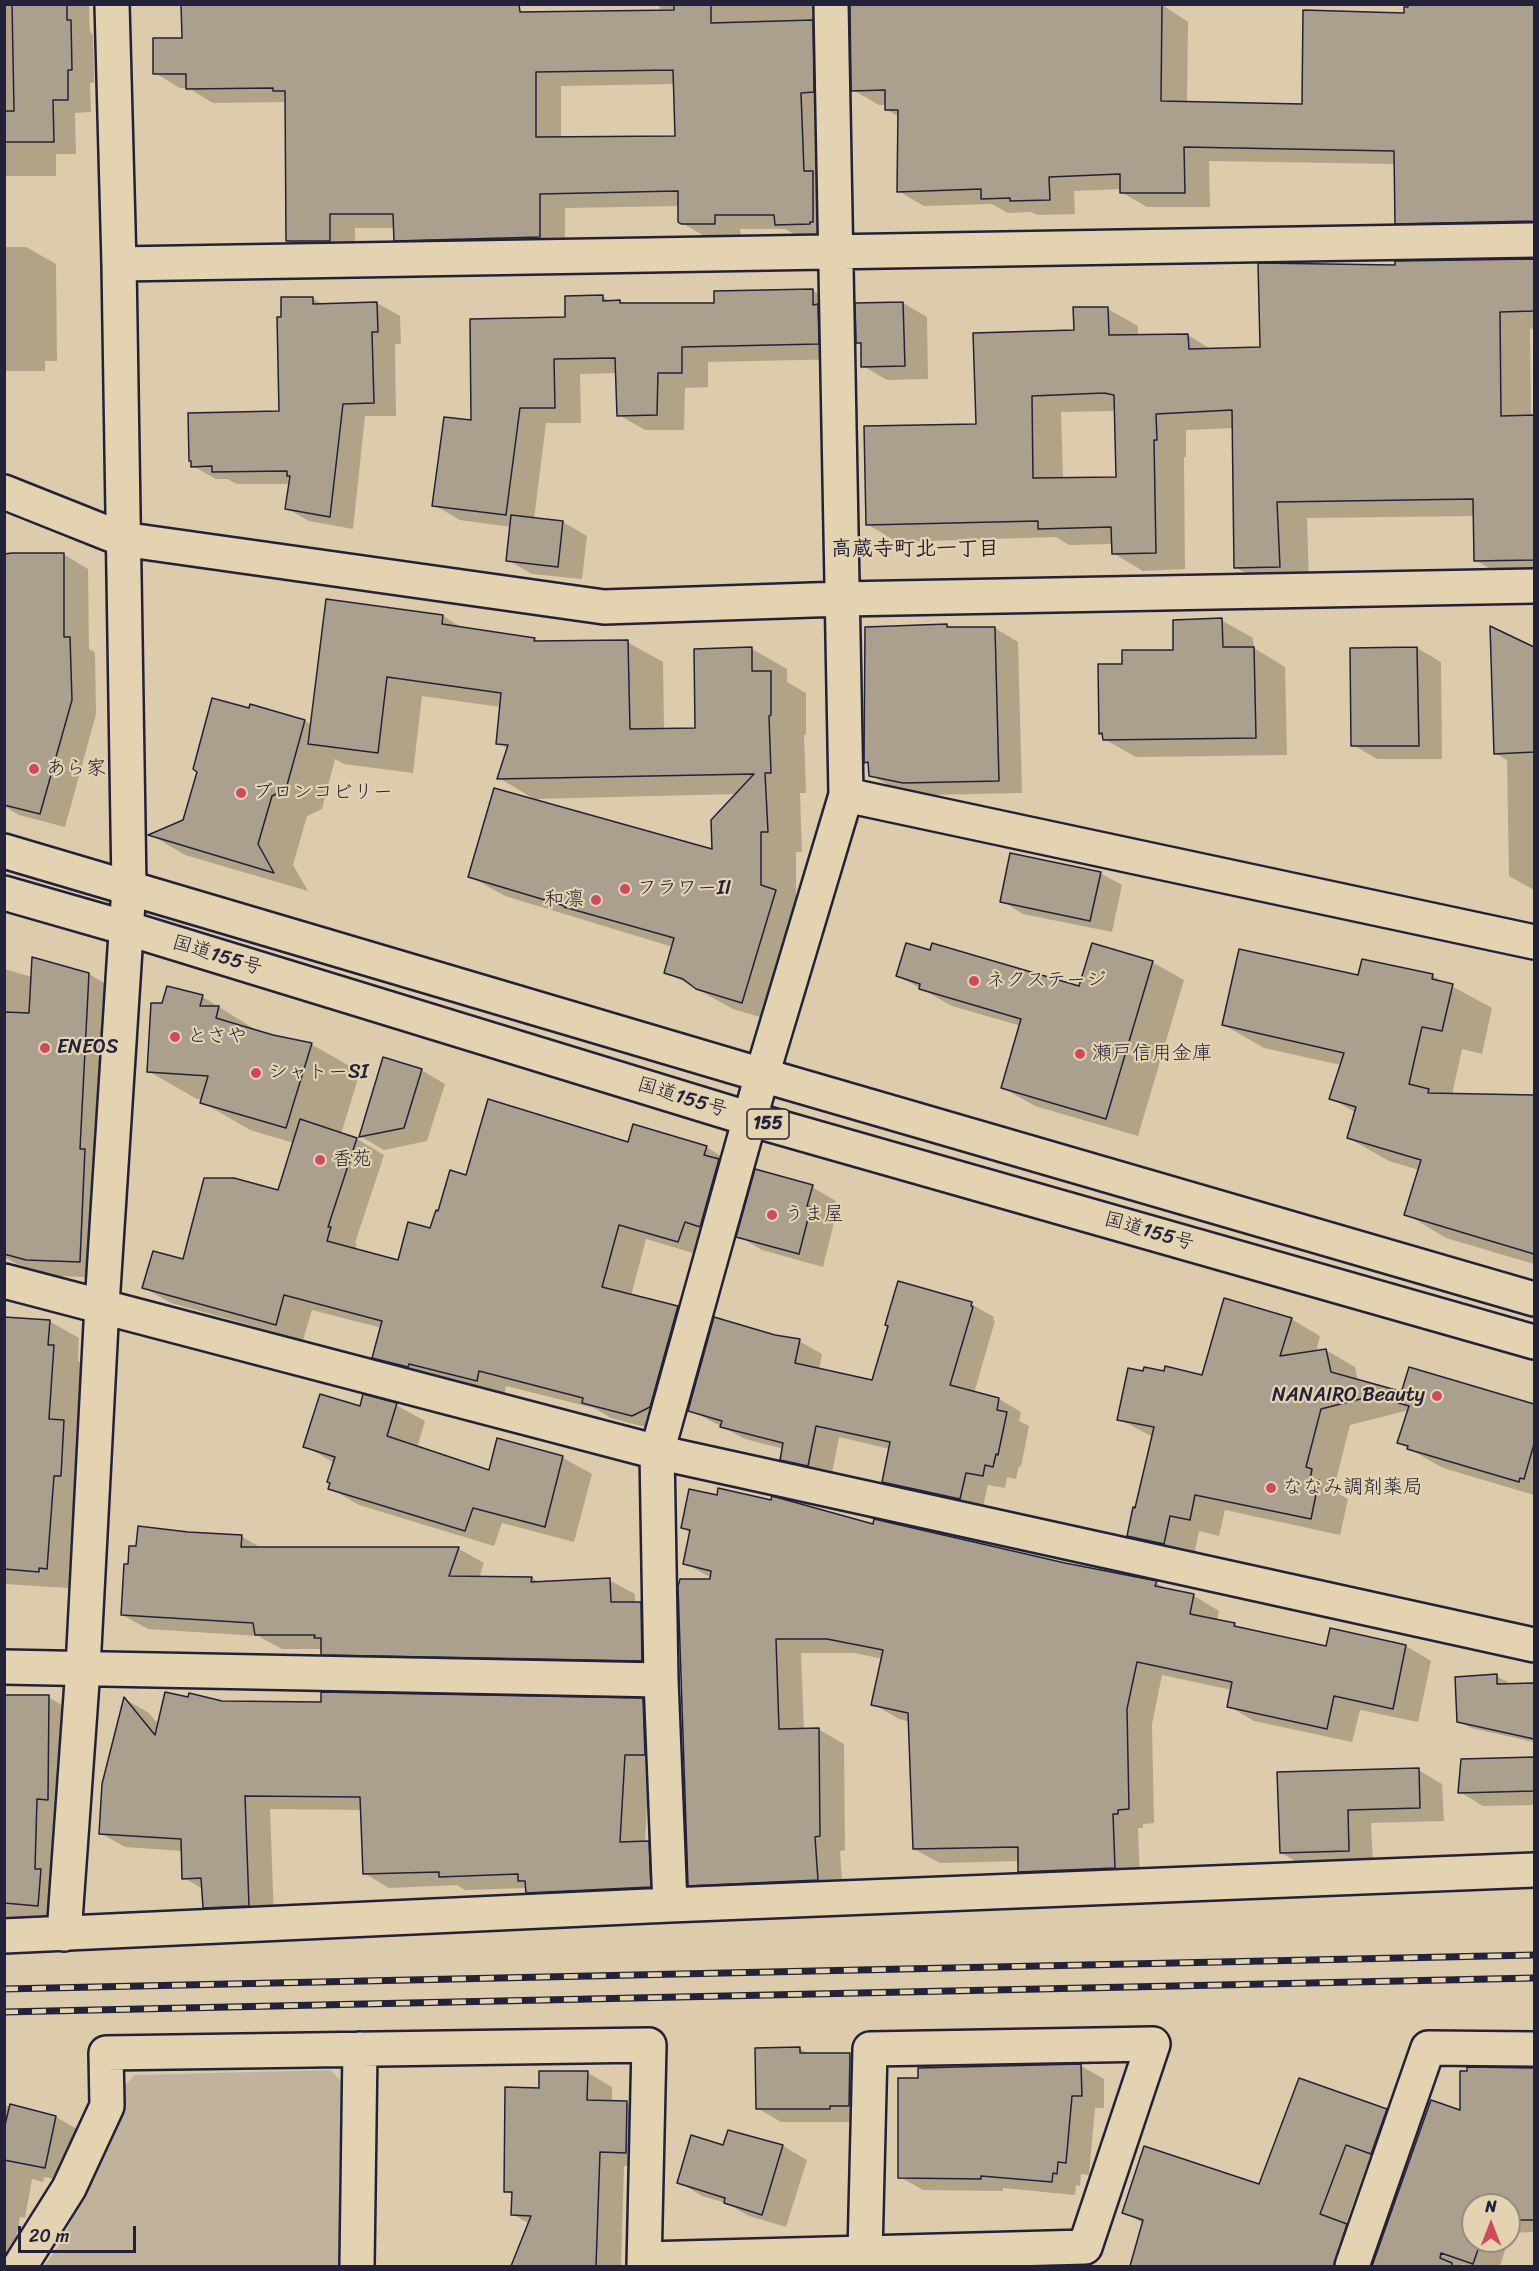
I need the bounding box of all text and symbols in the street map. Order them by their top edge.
district label: 高蔵寺町北一丁目 [831,537,999,563]
place label: あら家 [46,757,106,781]
marker: あら家 [27,762,41,776]
place label: ブロンコビリー [253,781,393,805]
marker: ブロンコビリー [234,786,248,800]
place label: フラワーII [637,877,731,901]
marker: フラワーII [618,882,632,896]
place label: 和凛 [544,888,584,912]
marker: 和凛 [589,893,603,907]
street label: 国道155号 [169,931,265,981]
place label: ネクステージ [986,969,1106,993]
marker: ネクステージ [967,974,981,988]
place label: とさや [187,1025,247,1049]
marker: とさや [168,1030,182,1044]
place label: ENEOS [57,1036,119,1060]
marker: ENEOS [38,1041,52,1055]
place label: 瀬戸信用金庫 [1092,1042,1212,1066]
marker: 瀬戸信用金庫 [1073,1047,1087,1061]
place label: シャトーSI [268,1061,368,1085]
marker: シャトーSI [249,1066,263,1080]
street label: 国道155号 [634,1073,730,1123]
road number: 155 [747,1109,789,1139]
place label: 香苑 [332,1148,372,1172]
marker: 香苑 [313,1153,327,1167]
place label: うま屋 [784,1203,844,1227]
marker: うま屋 [765,1208,779,1222]
street label: 国道155号 [1101,1208,1197,1256]
place label: NANAIRO Beauty [1272,1384,1425,1408]
marker: NANAIRO Beauty [1430,1389,1444,1403]
place label: ななみ調剤薬局 [1283,1476,1423,1500]
marker: ななみ調剤薬局 [1264,1481,1278,1495]
text: N [1485,2192,1497,2221]
north arrow [1461,2193,1521,2253]
scale bar [21,2214,140,2252]
text: 20 m [29,2220,69,2252]

